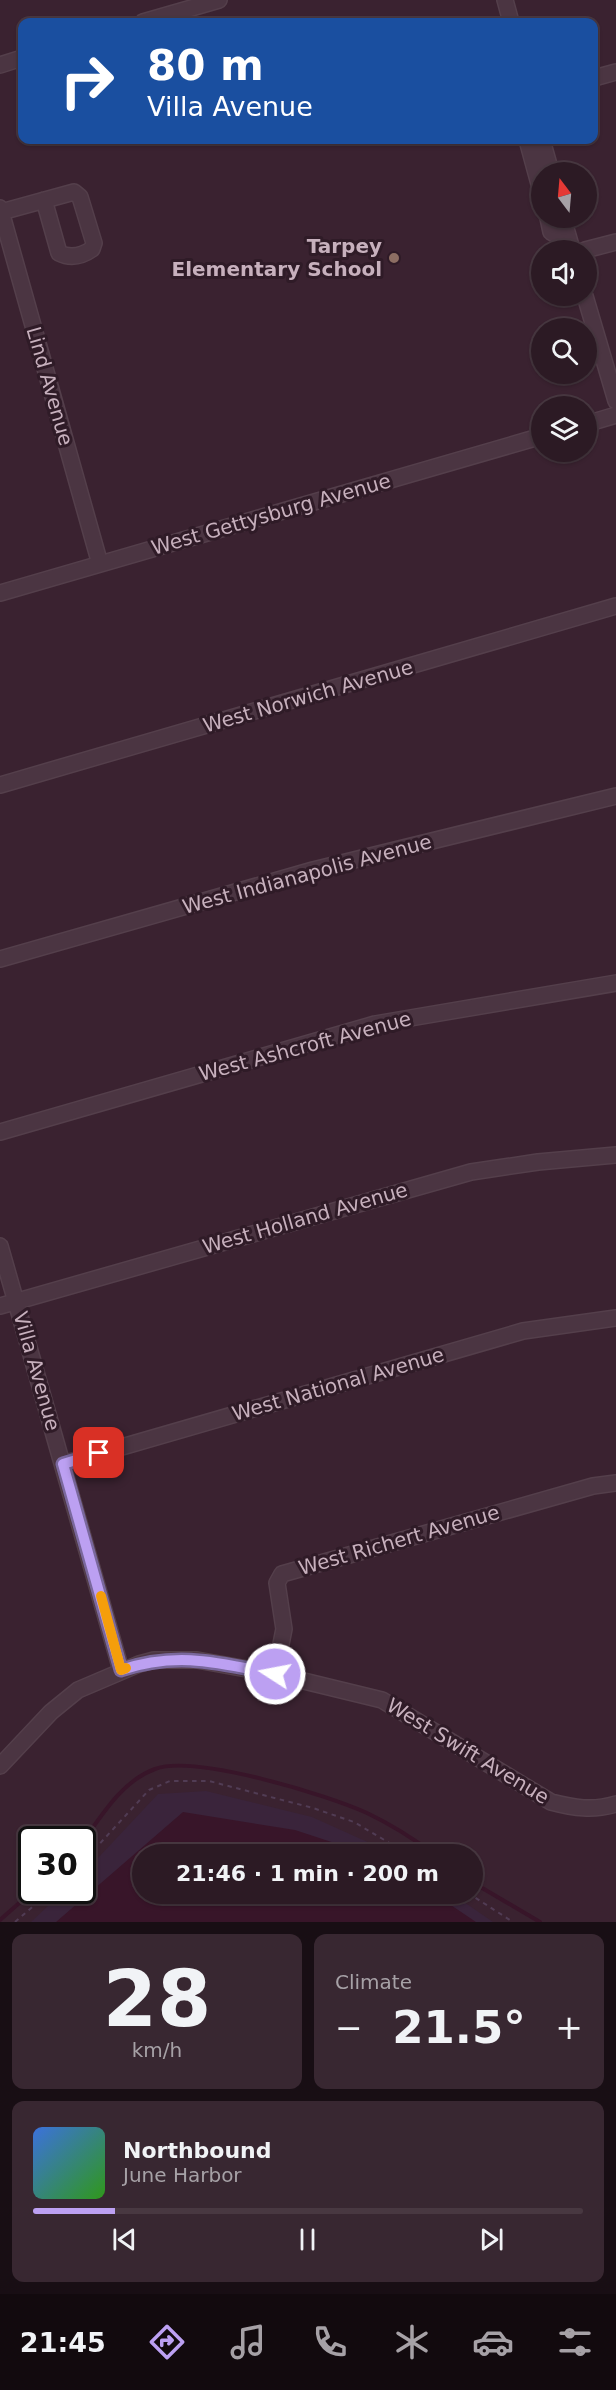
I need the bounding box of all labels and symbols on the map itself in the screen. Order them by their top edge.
north arrow [531,162,597,228]
place label: Tarpey Elementary School [172,234,382,281]
marker: Tarpey Elementary School [387,251,401,265]
street label: Lind Avenue [22,324,78,448]
street label: West Gettysburg Avenue [149,468,393,560]
street label: West Norwich Avenue [200,655,416,737]
street label: West Indianapolis Avenue [180,829,434,919]
street label: West Ashcroft Avenue [196,1006,414,1086]
street label: West Holland Avenue [200,1177,410,1259]
street label: Villa Avenue [9,1309,65,1433]
street label: West National Avenue [229,1342,447,1426]
pin [73,1427,124,1478]
street label: West Richert Avenue [296,1500,502,1580]
position arrow [243,1642,307,1706]
street label: West Swift Avenue [382,1693,554,1809]
speed limit sign: 30 [18,1826,96,1904]

